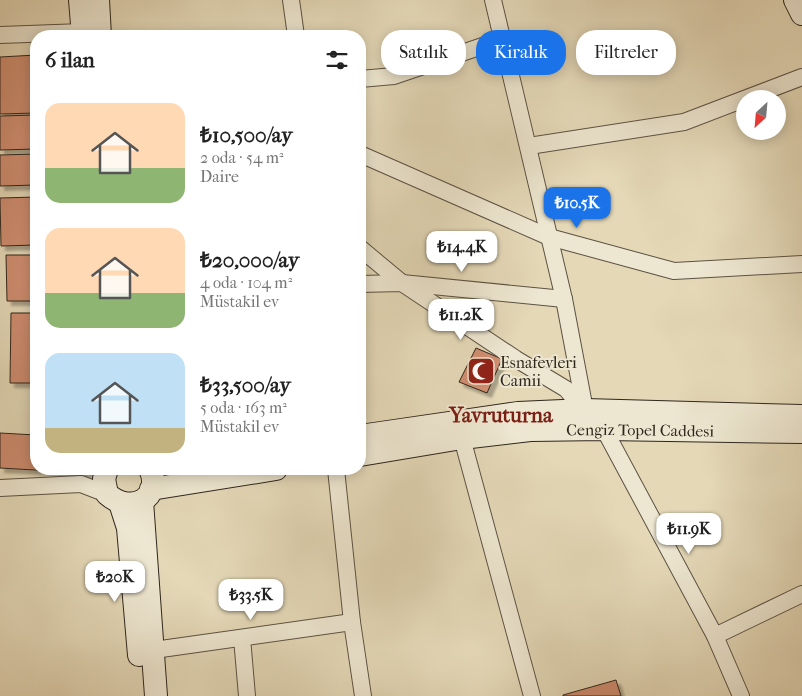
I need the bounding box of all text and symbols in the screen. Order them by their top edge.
chip: Satılık [381,30,466,75]
chip: Kiralık [476,30,566,75]
chip: Filtreler [576,30,676,75]
icon: filters [323,46,351,74]
text: 6 ilan [45,48,95,72]
north arrow [736,90,786,140]
map controls [736,90,786,140]
icon: home [85,123,145,183]
text: ₺10,500/ay [200,123,292,147]
text: 2 oda · 54 m² [200,148,284,167]
text: Daire [200,167,239,186]
pin: ₺10.5K [536,186,618,229]
text: ₺10.5K [555,193,599,212]
pin: ₺14.4K [421,230,503,273]
text: ₺14.4K [437,237,487,256]
icon: home [85,248,145,308]
text: ₺20,000/ay [200,248,299,272]
text: 4 oda · 104 m² [200,273,292,292]
text: Müstakil ev [200,292,279,311]
pin: ₺11.2K [420,298,502,341]
text: ₺11.2K [439,305,483,324]
place label: Esnafevleri Camii [500,353,577,390]
mosque icon: Esnafevleri Camii [466,356,496,386]
icon: home [85,373,145,433]
text: ₺33,500/ay [200,373,291,397]
text: 5 oda · 163 m² [200,398,287,417]
district label: Yavruturna [448,403,554,427]
text: Müstakil ev [200,417,279,436]
street label: Cengiz Topel Caddesi [566,419,714,440]
pin: ₺11.9K [648,512,730,555]
text: ₺11.9K [667,519,711,538]
pin: ₺20K [85,560,145,603]
text: ₺20K [96,567,134,586]
pin: ₺33.5K [210,578,292,621]
text: ₺33.5K [229,585,273,604]

